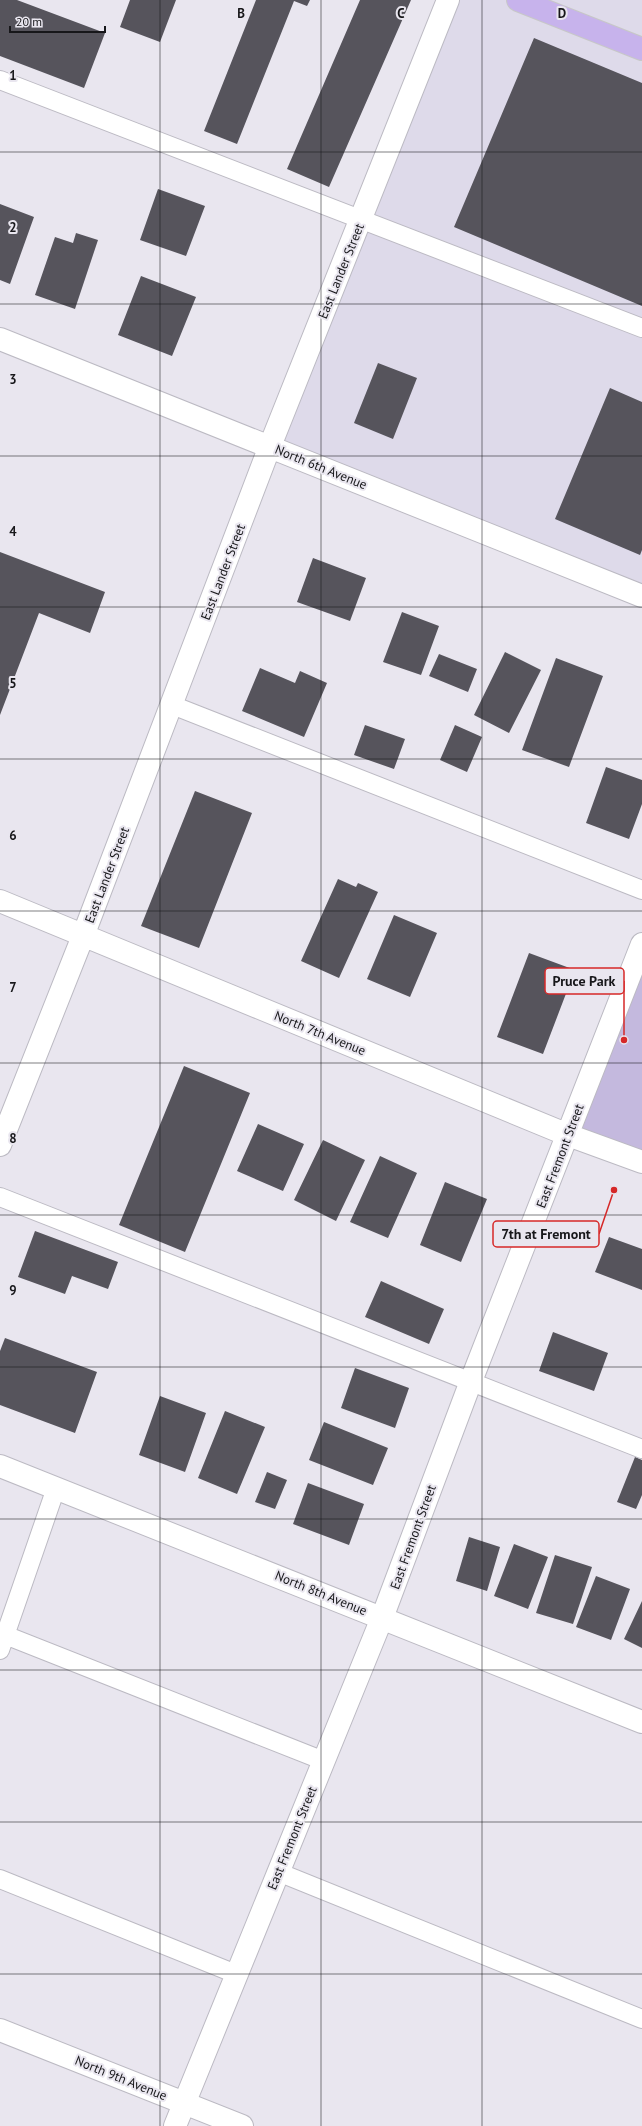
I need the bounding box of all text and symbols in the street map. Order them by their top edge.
text: B [237,5,245,22]
text: C [397,5,405,22]
text: D [558,5,566,22]
scale bar [10,8,105,34]
text: 20 m [16,14,42,29]
text: 1 [9,67,17,84]
text: 2 [9,219,17,236]
street label: East Lander Street [314,220,368,321]
text: 3 [9,371,17,388]
street label: North 6th Avenue [272,441,370,493]
street label: East Lander Street [197,521,249,622]
text: 4 [9,523,17,540]
text: 5 [9,675,17,692]
street label: East Lander Street [81,824,133,925]
text: 6 [9,827,17,844]
callout: Pruce Park [545,968,624,994]
text: Pruce Park [553,972,616,990]
text: 7 [9,979,17,996]
street label: North 7th Avenue [272,1007,368,1059]
street label: East Fremont Street [532,1101,588,1211]
text: 8 [9,1130,17,1147]
callout: 7th at Fremont [493,1221,599,1247]
text: 7th at Fremont [501,1225,591,1243]
text: 9 [9,1282,17,1299]
street label: East Fremont Street [386,1482,440,1592]
street label: North 8th Avenue [272,1567,370,1619]
street label: East Fremont Street [263,1783,321,1892]
street label: North 9th Avenue [72,2052,170,2104]

